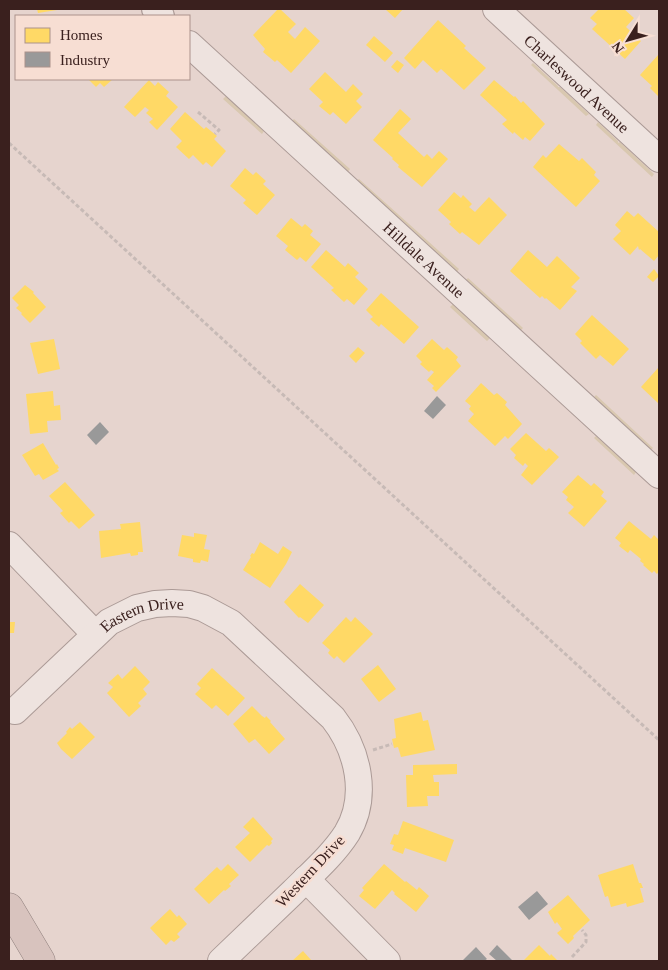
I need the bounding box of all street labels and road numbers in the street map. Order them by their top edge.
street label: Charleswood Avenue [521,31,633,136]
street label: Hilldale Avenue [380,218,468,301]
street label: Eastern Drive [96,594,184,635]
street label: Western Drive [272,831,348,911]

